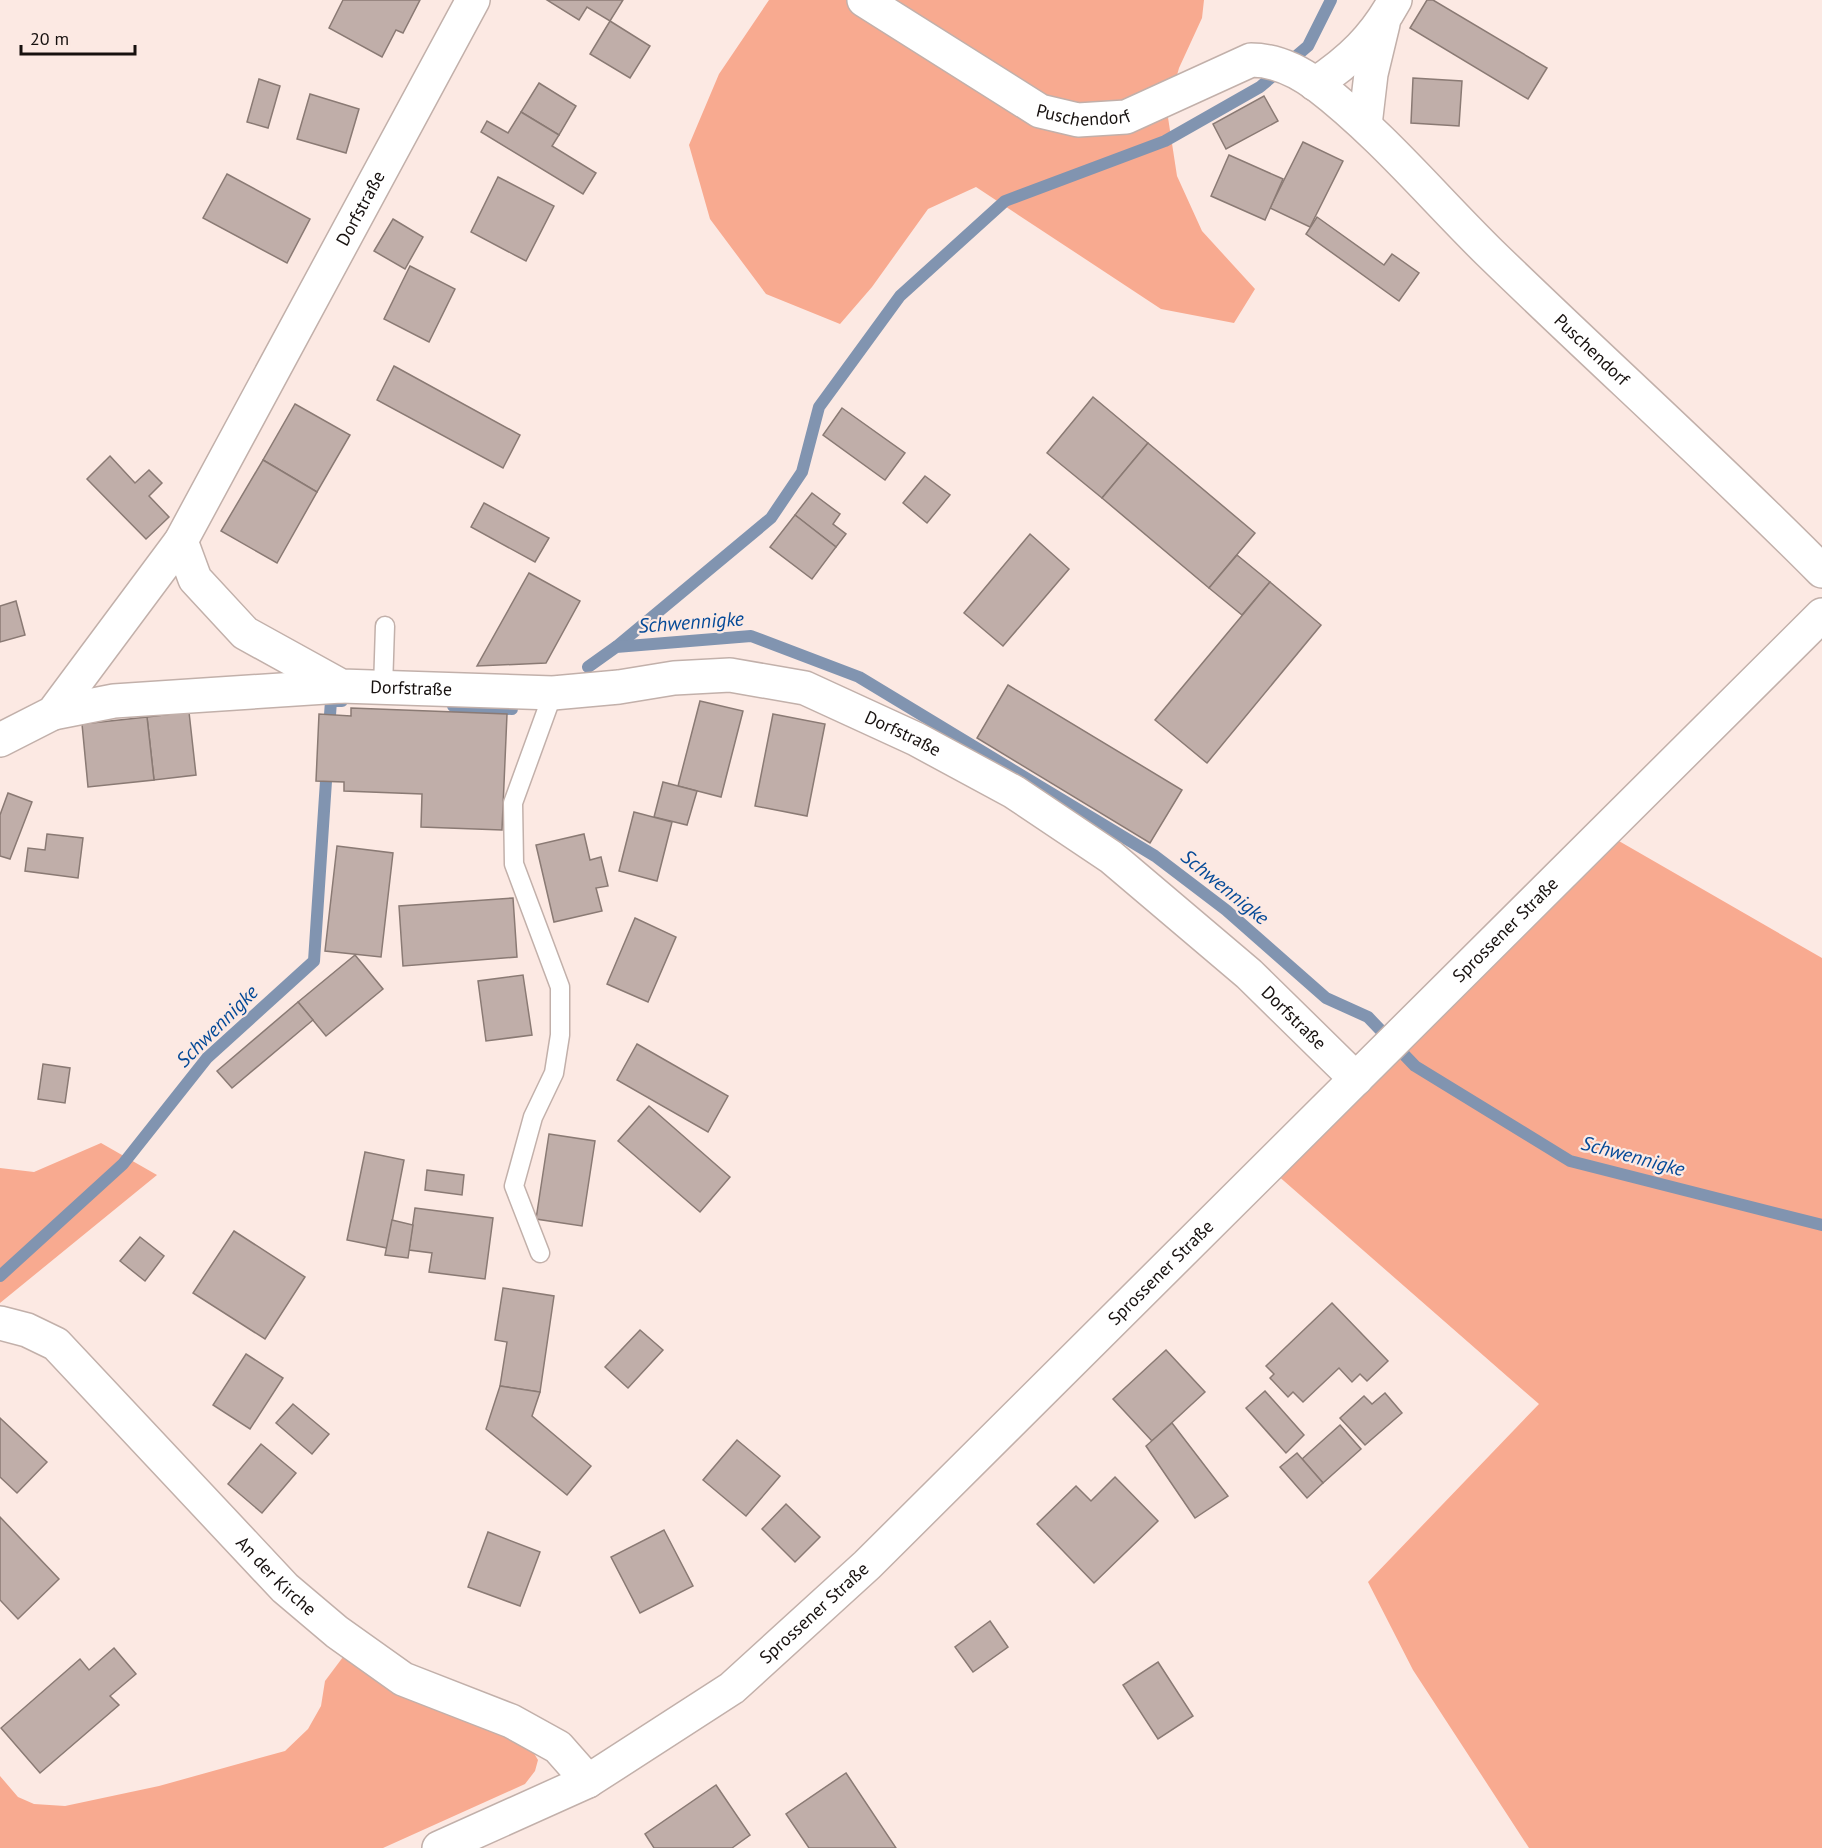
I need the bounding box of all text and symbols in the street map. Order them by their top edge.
scale bar [21,18,135,56]
text: 20 m [30,27,69,50]
street label: Puschendorf [1034,99,1136,131]
street label: Dorfstraße [331,167,390,250]
street label: Puschendorf [1549,309,1635,391]
water label: Schwennigke [637,605,745,639]
street label: Dorfstraße [370,675,453,701]
street label: Dorfstraße [861,705,945,761]
water label: Schwennigke [1176,844,1275,931]
street label: Sprossener Straße [1447,872,1563,987]
water label: Schwennigke [170,979,264,1073]
street label: Dorfstraße [1257,981,1331,1054]
water label: Schwennigke [1578,1130,1688,1182]
street label: Sprossener Straße [1103,1215,1218,1330]
street label: An der Kirche [231,1531,321,1620]
street label: Sprossener Straße [754,1557,873,1668]

